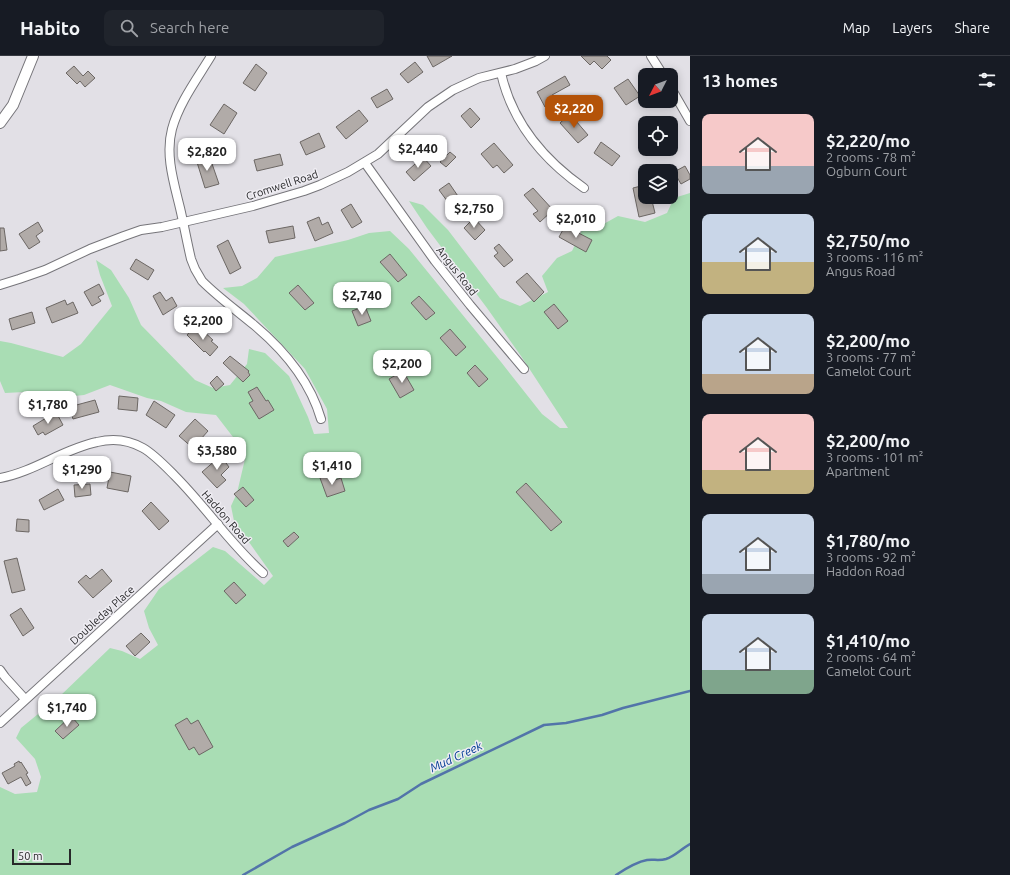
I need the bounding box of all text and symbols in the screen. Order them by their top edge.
search box [104,10,384,46]
text: Habito [20,17,80,39]
icon: search [118,17,140,39]
text: Search here [150,19,229,36]
text: Map [843,20,870,36]
text: Layers [892,20,932,36]
text: Share [954,20,990,36]
north arrow [638,68,678,108]
map controls [638,68,678,204]
icon: filters [976,69,998,91]
text: 13 homes [702,71,778,90]
pin: $2,220 [541,95,607,129]
text: $2,220 [554,101,594,115]
button: locate [638,116,678,156]
icon: home [734,130,782,178]
text: $2,220/mo [826,131,910,150]
pin: $2,440 [385,135,451,169]
pin: $2,820 [174,138,240,172]
text: $2,440 [398,141,438,155]
text: $2,820 [187,144,227,158]
text: 2 rooms · 78 m² [826,150,916,164]
button: layers [638,164,678,204]
text: Ogburn Court [826,164,907,178]
street label: Cromwell Road [244,168,320,202]
pin: $2,750 [441,195,507,229]
text: $2,750 [454,201,494,215]
pin: $2,010 [543,205,609,239]
text: $2,010 [556,211,596,225]
icon: home [734,230,782,278]
text: $2,750/mo [826,231,910,250]
street label: Angus Road [434,244,480,298]
text: 3 rooms · 116 m² [826,250,923,264]
text: Angus Road [826,264,895,278]
pin: $2,740 [329,282,395,316]
text: $2,740 [342,288,382,302]
pin: $2,200 [170,307,236,341]
text: $2,200 [183,313,223,327]
icon: home [734,330,782,378]
text: $2,200/mo [826,331,910,350]
pin: $2,200 [369,350,435,384]
text: 3 rooms · 77 m² [826,350,916,364]
text: $2,200 [382,356,422,370]
text: Camelot Court [826,364,911,378]
pin: $1,780 [15,391,81,425]
text: $1,780 [28,397,68,411]
icon: home [734,430,782,478]
text: $2,200/mo [826,431,910,450]
pin: $3,580 [184,437,250,471]
text: $3,580 [197,443,237,457]
text: 3 rooms · 101 m² [826,450,923,464]
pin: $1,410 [299,452,365,486]
pin: $1,290 [49,456,115,490]
text: $1,410 [312,458,352,472]
text: $1,290 [62,462,102,476]
text: Apartment [826,464,890,478]
street label: Haddon Road [200,488,252,546]
icon: home [734,530,782,578]
text: $1,780/mo [826,531,910,550]
text: 3 rooms · 92 m² [826,550,916,564]
text: Haddon Road [826,564,905,578]
street label: Doubleday Place [67,583,137,647]
icon: home [734,630,782,678]
text: $1,410/mo [826,631,910,650]
text: 2 rooms · 64 m² [826,650,916,664]
text: Camelot Court [826,664,911,678]
pin: $1,740 [34,694,100,728]
text: $1,740 [47,700,87,714]
water label: Mud Creek [427,738,485,774]
scale bar [12,847,71,866]
text: 50 m [18,850,42,862]

